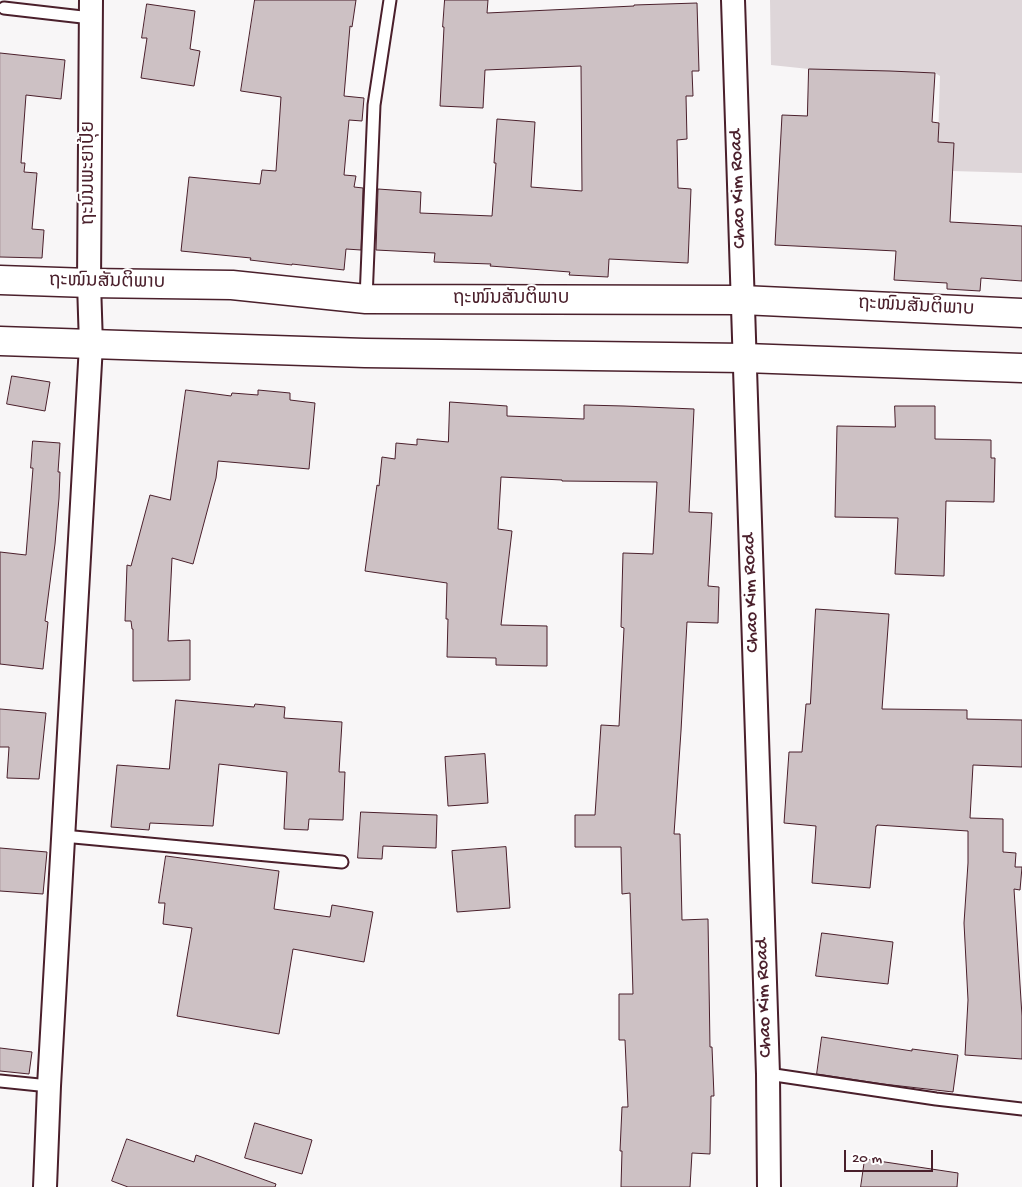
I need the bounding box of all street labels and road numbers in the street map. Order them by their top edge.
street label: ຖະນົນພະຍາປຸ້ຍ [79,121,101,225]
street label: Chao Kim Road [726,129,752,249]
street label: ຖະໜົນສັນຕິພາບ [49,271,165,295]
street label: ຖະໜົນສັນຕິພາບ [453,289,569,311]
street label: ຖະໜົນສັນຕິພາບ [857,294,975,322]
street label: Chao Kim Road [739,533,765,653]
street label: Chao Kim Road [752,938,778,1058]

